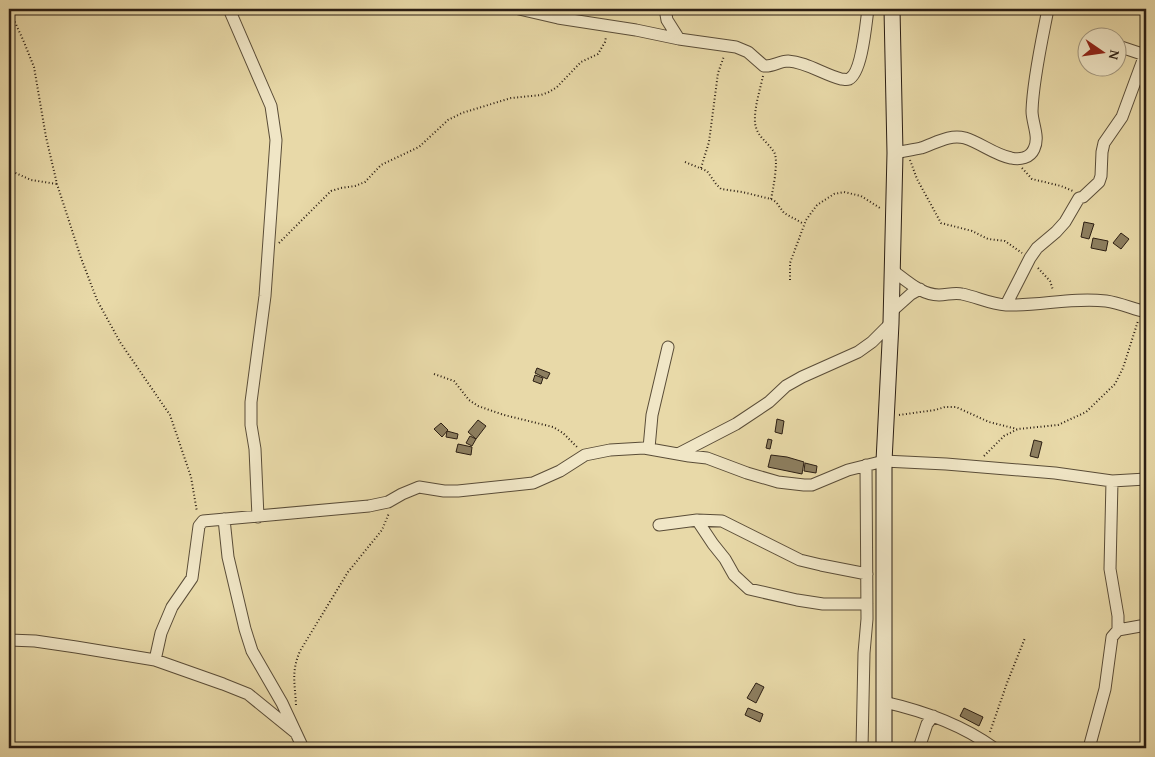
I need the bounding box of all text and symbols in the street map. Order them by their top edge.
north arrow [1078,28,1128,78]
text: N [1104,48,1125,62]

